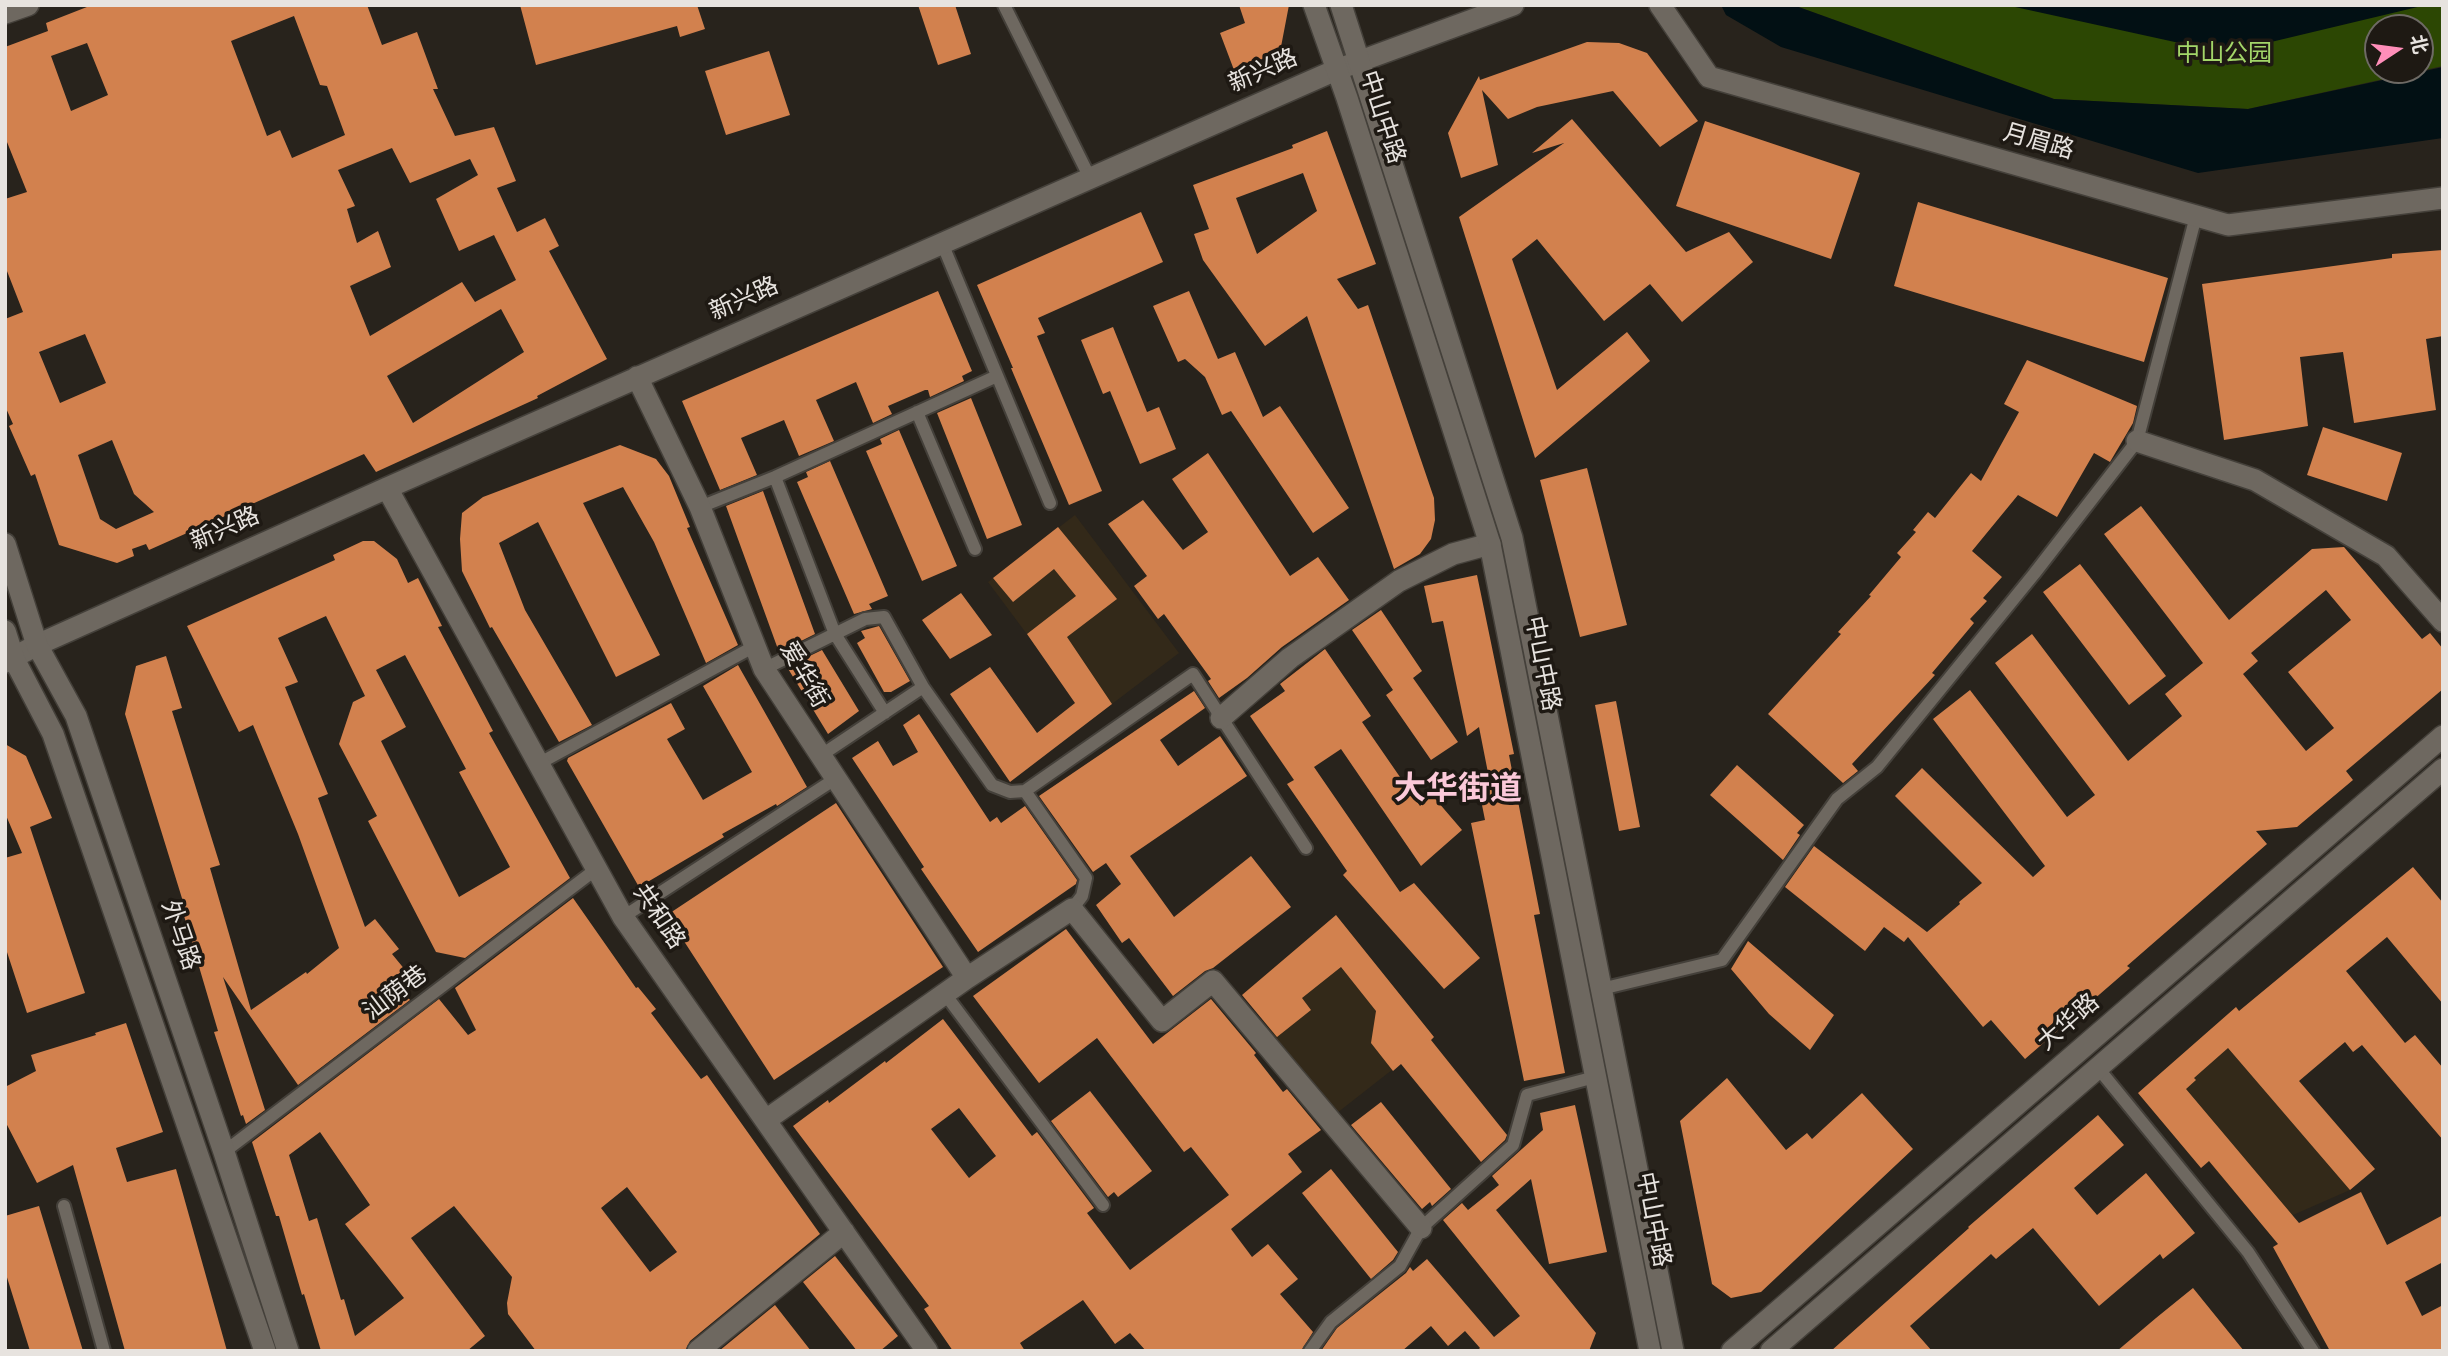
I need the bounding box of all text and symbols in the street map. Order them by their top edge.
north arrow [2364,14,2434,84]
text: 北 [2404,33,2431,57]
park label: 中山公园 [2176,42,2272,70]
street label: 新兴路 [1225,45,1303,101]
street label: 中山中路 [1351,68,1409,168]
street label: 月眉路 [1999,120,2077,168]
street label: 新兴路 [706,273,784,329]
street label: 新兴路 [187,503,265,559]
street label: 中山中路 [1517,614,1563,714]
street label: 爱华街 [772,638,832,714]
district label: 大华街道 [1394,774,1522,812]
street label: 共和路 [625,880,689,956]
street label: 外马路 [153,897,203,975]
street label: 汕荫巷 [360,962,434,1028]
street label: 大华路 [2033,990,2107,1058]
street label: 中山中路 [1628,1170,1674,1270]

